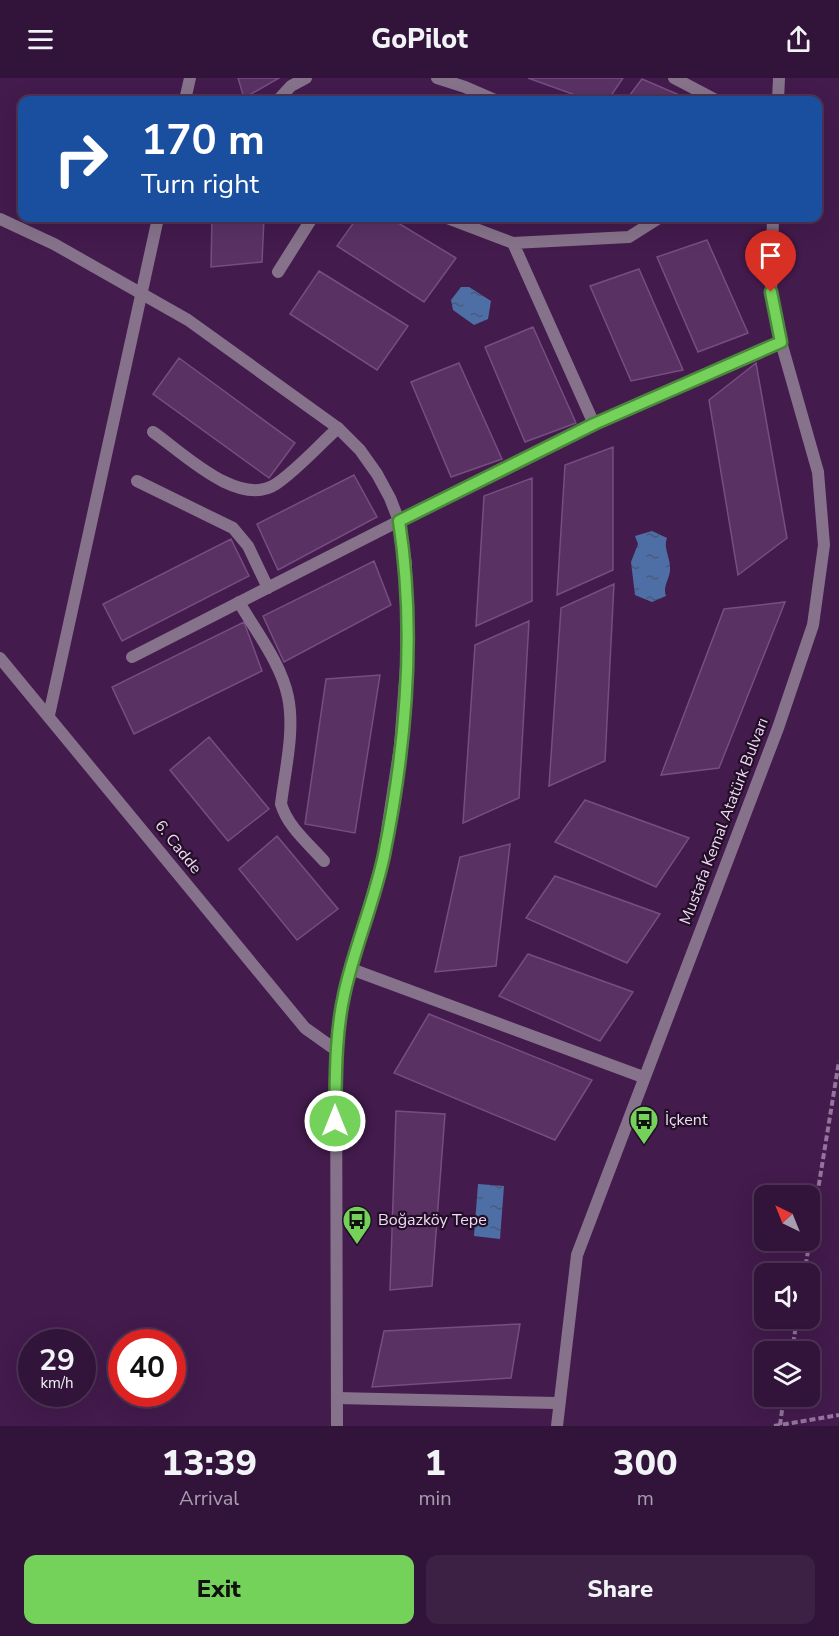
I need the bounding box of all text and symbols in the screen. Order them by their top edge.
text: GoPilot [371,21,468,58]
icon: menu [24,23,57,56]
icon: share [782,23,815,56]
text: 170 m [141,112,265,169]
icon: right [42,120,120,198]
text: Turn right [141,166,259,203]
pin [745,230,796,292]
icon: arrive [754,239,787,272]
street label: Mustafa Kemal Atatürk Bulvarı [674,714,774,928]
street label: 6. Cadde [149,815,207,879]
position arrow [303,1089,367,1153]
bus stop icon: İçkent [628,1104,660,1146]
place label: İçkent [665,1109,708,1131]
north arrow [754,1185,820,1251]
map controls [754,1185,820,1407]
bus stop icon: Boğazköy Tepe [341,1204,373,1246]
place label: Boğazköy Tepe [378,1209,487,1231]
button: sound [754,1263,820,1329]
speed limit sign: 40 [108,1329,186,1407]
text: 29 [39,1340,75,1381]
button: layers [754,1341,820,1407]
text: km/h [40,1373,74,1393]
text: 13:39 [161,1439,257,1488]
text: 1 [424,1439,446,1488]
text: 300 [613,1439,678,1488]
text: Arrival [179,1485,239,1512]
text: min [418,1485,452,1512]
text: m [637,1485,654,1512]
button: Exit [24,1555,414,1624]
button: Share [426,1555,815,1624]

